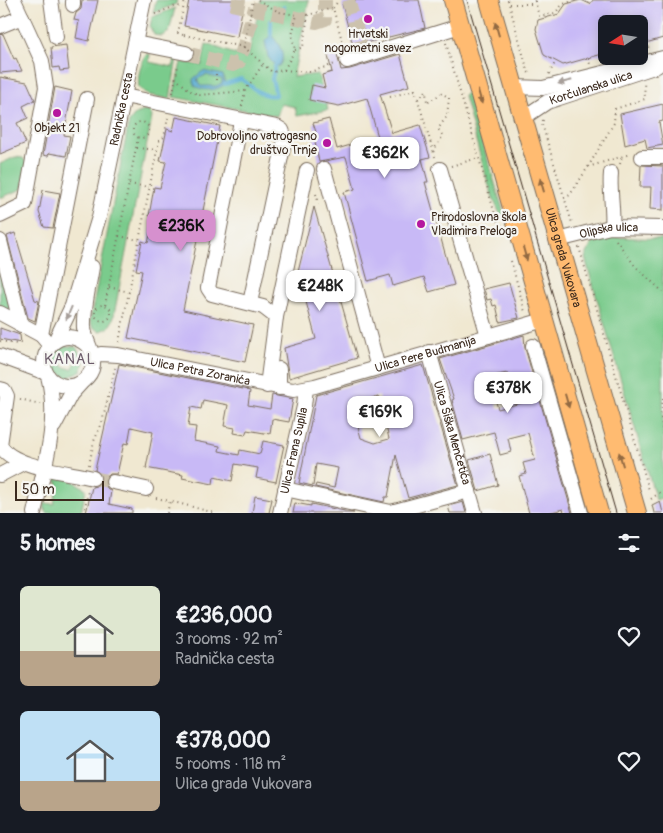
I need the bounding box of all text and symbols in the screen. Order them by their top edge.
marker: Hrvatski nogometni savez [362,13,374,25]
north arrow [598,15,648,65]
map controls [598,15,648,65]
one-way arrow [493,21,501,36]
place label: Hrvatski nogometni savez [324,27,412,56]
street label: Korčulanska ulica [548,67,635,108]
street label: Radnička cesta [106,71,136,147]
one-way arrow [557,79,572,87]
one-way arrow [477,90,485,105]
marker: Objekt 21 [51,107,63,119]
place label: Objekt 21 [34,121,80,136]
place label: Dobrovoljno vatrogasno društvo Trnje [197,129,318,158]
pin: €362K [350,136,420,179]
marker: Dobrovoljno vatrogasno društvo Trnje [321,137,333,149]
text: €362K [361,143,409,163]
one-way arrow [538,177,546,193]
street label: Ulica grada Vukovara [542,206,585,309]
pin: €236K [146,210,216,252]
place label: Prirodoslovna škola Vladimira Preloga [431,210,527,239]
text: €236K [158,216,204,236]
marker: Prirodoslovna škola Vladimira Preloga [415,218,427,230]
street label: Olipska ulica [578,219,639,242]
one-way arrow [521,246,529,261]
pin: €248K [285,270,355,312]
text: €248K [297,276,343,296]
one-way arrow [65,306,73,321]
street label: Ulica Pere Budmanija [373,332,478,376]
district label: KANAL [44,350,96,369]
street label: Ulica Petra Zoranića [149,354,252,389]
pin: €378K [473,372,543,414]
text: €378K [485,378,531,398]
street label: Ulica Šiška Menčetića [430,379,474,487]
one-way arrow [564,393,572,408]
pin: €169K [345,396,415,438]
text: €169K [358,402,402,422]
street label: Ulica Frana Supila [277,405,311,495]
one-way arrow [617,451,625,466]
scale bar [15,478,104,501]
text: 50 m [22,481,55,498]
icon: filters [615,529,643,557]
text: 5 homes [20,530,95,557]
text: €236,000 [175,602,272,629]
icon: home [60,606,120,666]
icon: heart [615,622,643,650]
text: 3 rooms · 92 m² [175,629,283,649]
text: Radnička cesta [175,649,274,669]
text: €378,000 [175,727,271,754]
icon: home [60,731,120,791]
icon: heart [615,747,643,775]
text: 5 rooms · 118 m² [175,754,286,774]
text: Ulica grada Vukovara [175,774,312,794]

